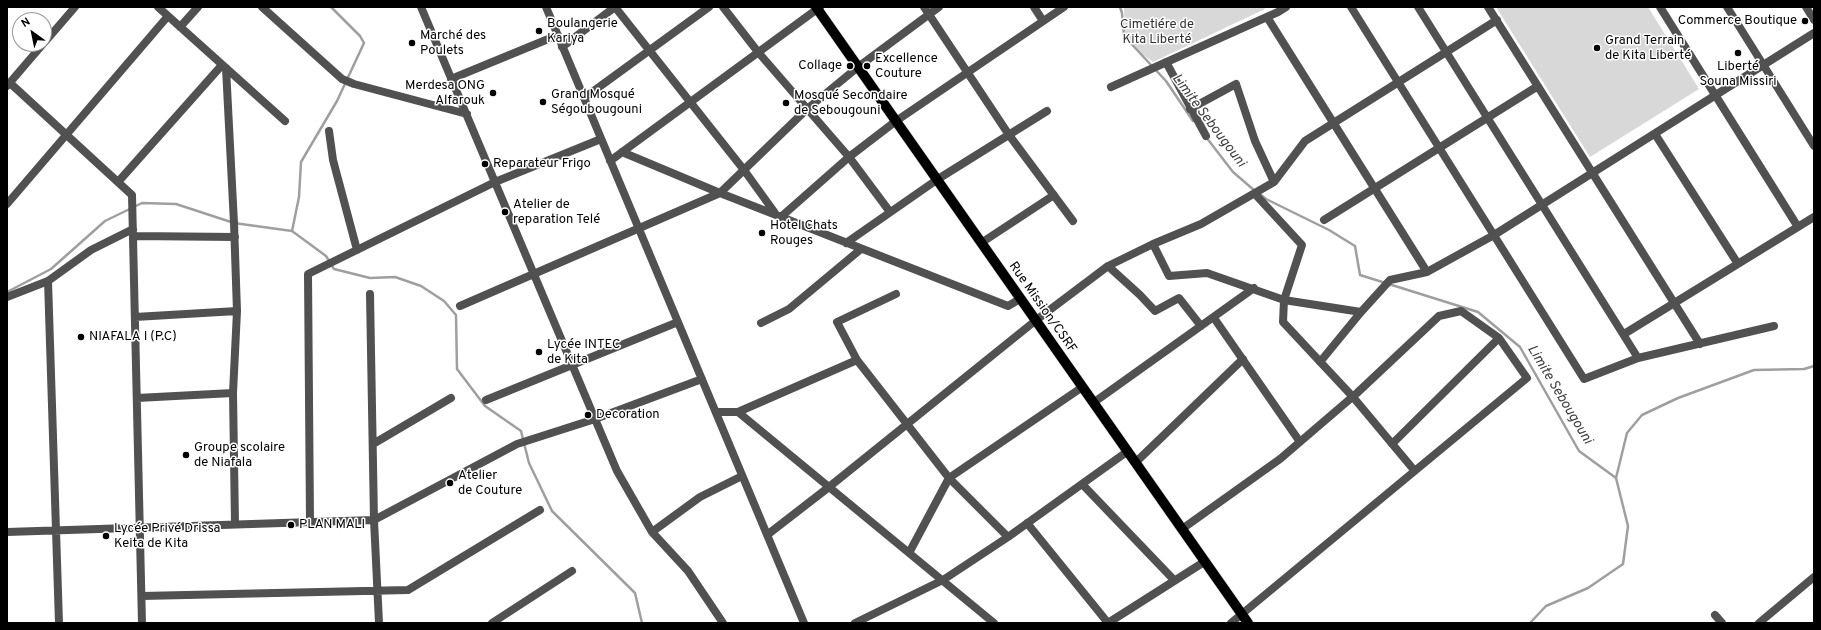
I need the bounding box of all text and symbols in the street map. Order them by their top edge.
north arrow [12,12,52,52]
place label: Commerce Boutique [1678,13,1797,29]
text: N [19,15,33,31]
place label: Boulangerie Kariya [547,16,618,47]
marker: Commerce Boutique [1800,16,1810,26]
park label: Cimetiére de Kita Liberté [1120,17,1194,48]
marker: Boulangerie Kariya [534,26,544,36]
place label: Marché des Poulets [420,28,486,59]
place label: Grand Terrain de Kita Liberté [1605,33,1691,64]
marker: Marché des Poulets [407,38,417,48]
marker: Grand Terrain de Kita Liberté [1592,43,1602,53]
marker: Liberté Souna Missiri [1733,48,1743,58]
place label: Excellence Couture [875,51,938,82]
place label: Collage [798,58,842,74]
place label: Liberté Souna Missiri [1699,59,1777,90]
marker: Collage [845,61,855,71]
marker: Excellence Couture [862,61,872,71]
water label: Limite Sebougouni [1167,71,1249,171]
place label: Merdesa ONG Alfarouk [405,78,485,109]
place label: Grand Mosqué Ségoubougouni [551,87,642,118]
marker: Merdesa ONG Alfarouk [488,88,498,98]
place label: Mosqué Secondaire de Sebougouni [794,88,907,119]
marker: Grand Mosqué Ségoubougouni [538,97,548,107]
marker: Mosqué Secondaire de Sebougouni [781,98,791,108]
place label: Reparateur Frigo [493,156,591,172]
marker: Reparateur Frigo [480,159,490,169]
place label: Atelier de reparation Telé [513,197,600,228]
marker: Atelier de reparation Telé [500,207,510,217]
place label: Hotel Chats Rouges [770,218,838,249]
marker: Hotel Chats Rouges [757,228,767,238]
street label: Rue Mission/CSRF [1005,259,1079,357]
place label: NIAFALA I (P.C) [89,329,177,345]
marker: NIAFALA I (P.C) [76,332,86,342]
place label: Lycée INTEC de Kita [547,337,620,368]
water label: Limite Sebougouni [1523,342,1595,448]
marker: Lycée INTEC de Kita [534,347,544,357]
place label: Decoration [596,407,660,423]
marker: Decoration [583,410,593,420]
place label: Groupe scolaire de Niafala [194,440,285,471]
marker: Groupe scolaire de Niafala [181,450,191,460]
place label: Atelier de Couture [458,468,522,499]
marker: Atelier de Couture [445,478,455,488]
place label: PLAN MALI [299,517,365,533]
marker: PLAN MALI [286,520,296,530]
place label: Lycée Privé Drissa Keita de Kita [114,521,220,552]
marker: Lycée Privé Drissa Keita de Kita [101,531,111,541]

